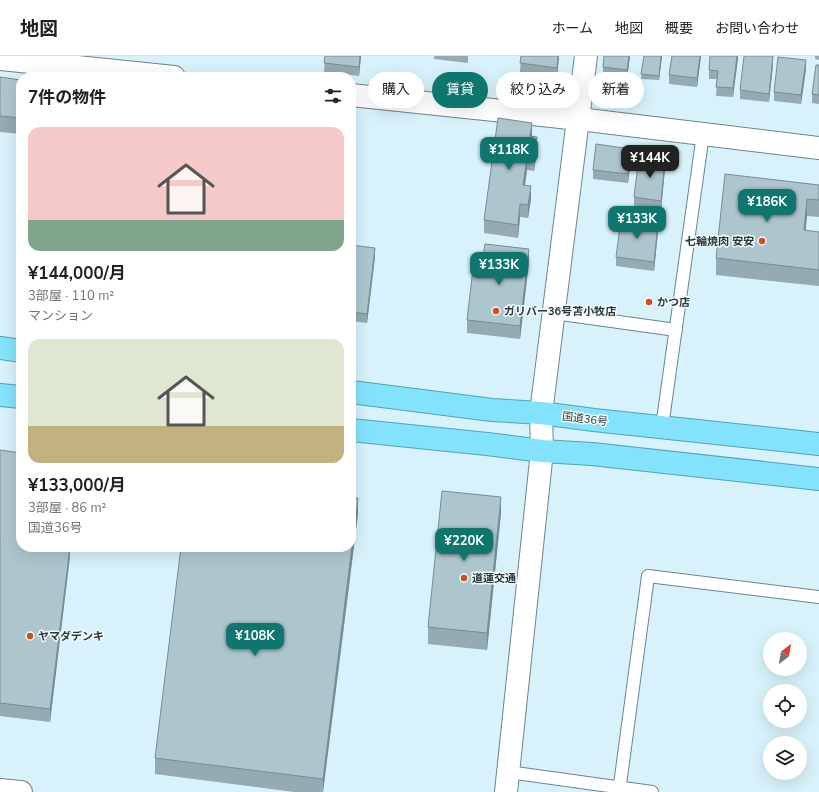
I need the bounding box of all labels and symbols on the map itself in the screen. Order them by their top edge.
pin: ¥118K [481,137,537,171]
pin: ¥144K [622,145,678,179]
pin: ¥186K [739,189,795,223]
pin: ¥133K [609,206,665,240]
place label: 七輪焼肉 安安 [685,234,754,249]
marker: 七輪焼肉 安安 [757,236,767,246]
pin: ¥133K [471,252,527,286]
place label: かつ店 [657,295,690,310]
marker: かつ店 [644,297,654,307]
place label: ガリバー36号苫小牧店 [504,304,616,319]
marker: ガリバー36号苫小牧店 [491,306,501,316]
street label: 国道36号 [561,409,609,429]
pin: ¥220K [436,528,492,562]
place label: 道蓮交通 [472,571,516,586]
marker: 道蓮交通 [459,573,469,583]
pin: ¥108K [227,623,283,657]
place label: ヤマダデンキ [38,629,104,644]
marker: ヤマダデンキ [25,631,35,641]
north arrow [763,632,807,676]

